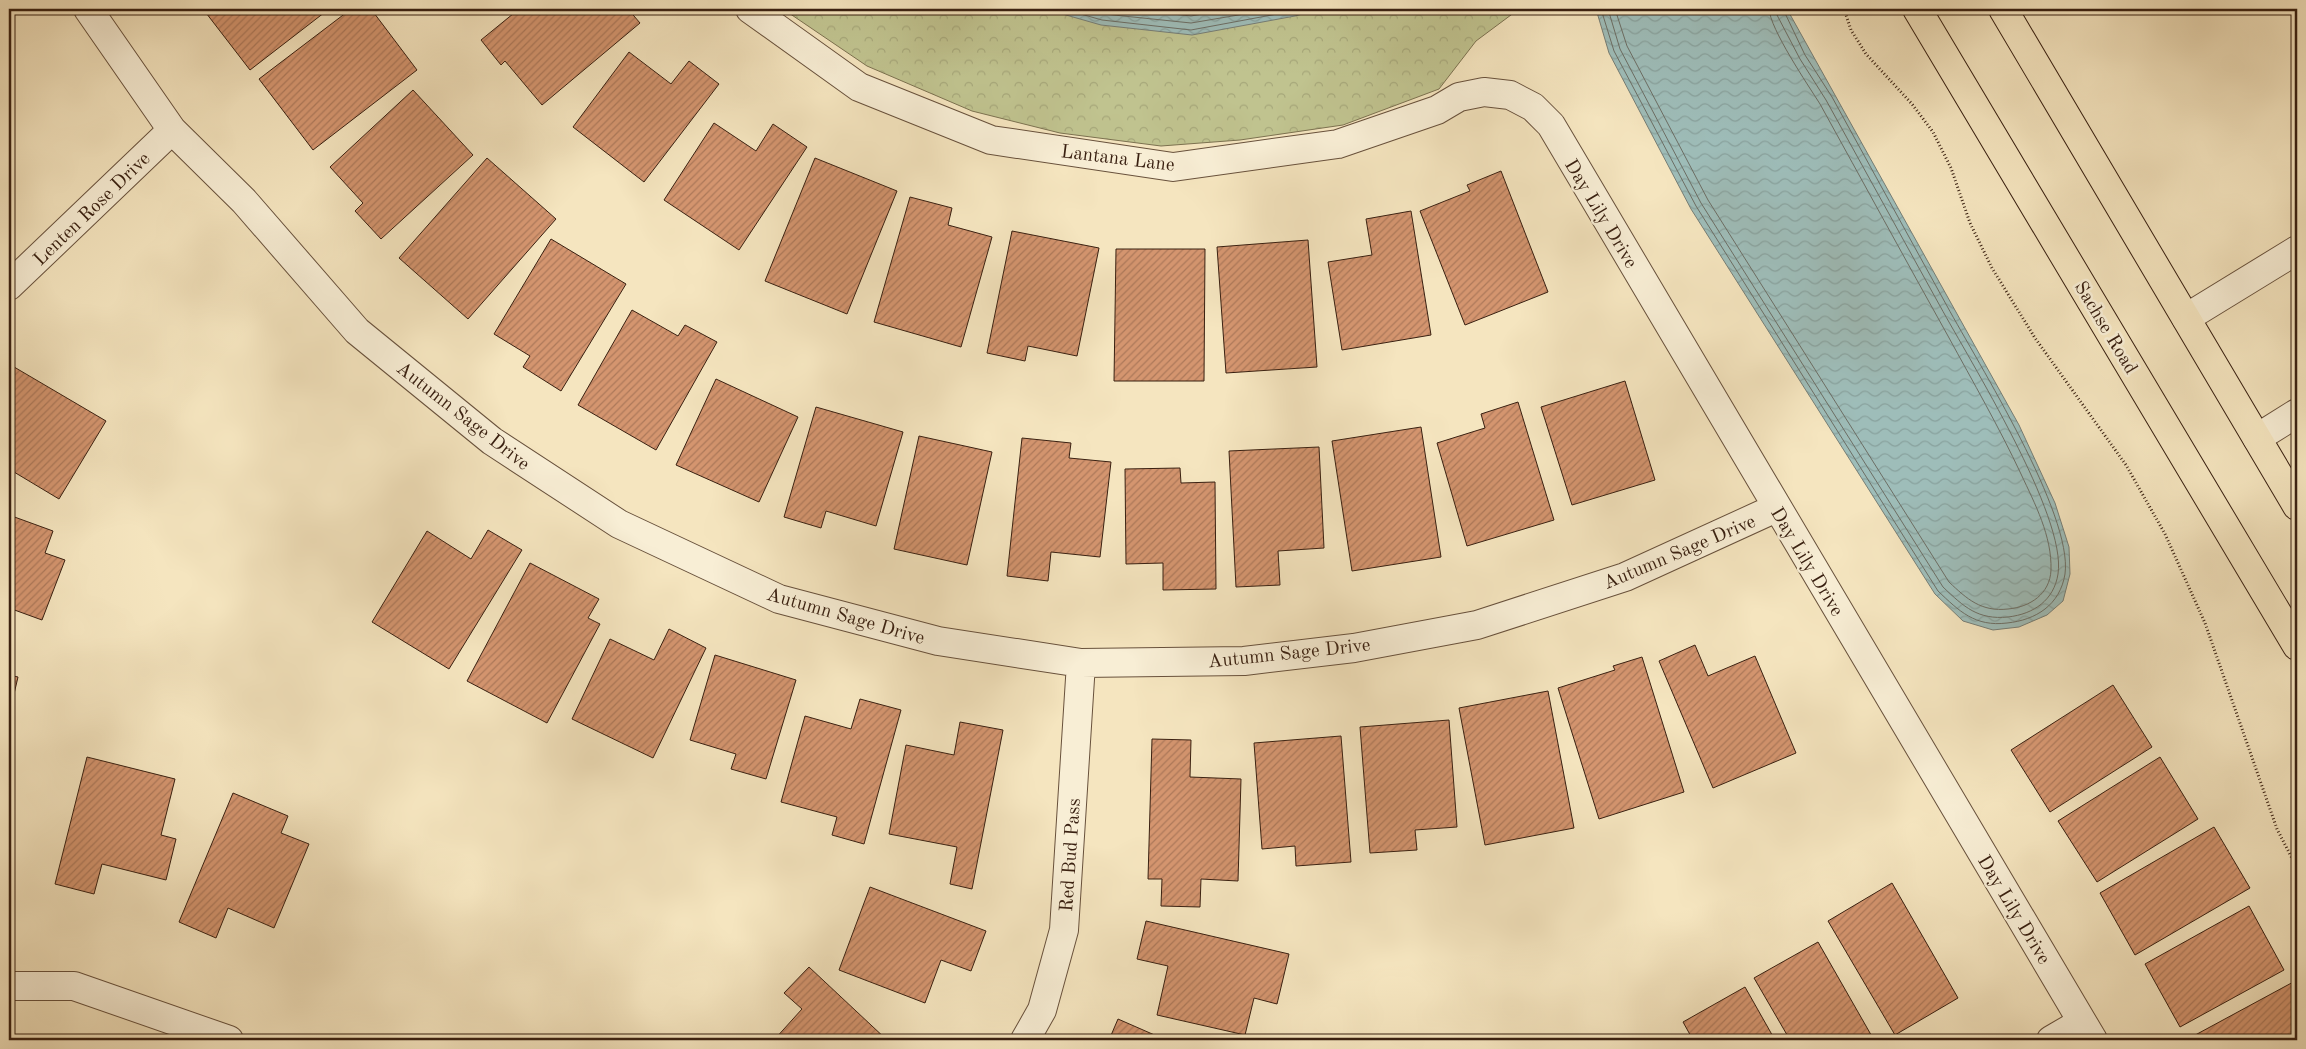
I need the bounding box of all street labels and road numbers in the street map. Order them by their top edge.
street label: Lantana Lane [1060,143,1176,176]
street label: Lenten Rose Drive [31,150,155,270]
street label: Day Lily Drive [1560,157,1640,272]
street label: Sachse Road [2070,279,2140,378]
street label: Autumn Sage Drive [392,359,533,475]
street label: Day Lily Drive [1766,505,1846,620]
street label: Autumn Sage Drive [1601,513,1759,594]
street label: Autumn Sage Drive [764,586,926,649]
street label: Autumn Sage Drive [1207,637,1371,672]
street label: Red Bud Pass [1058,798,1085,913]
street label: Day Lily Drive [1973,853,2053,968]

